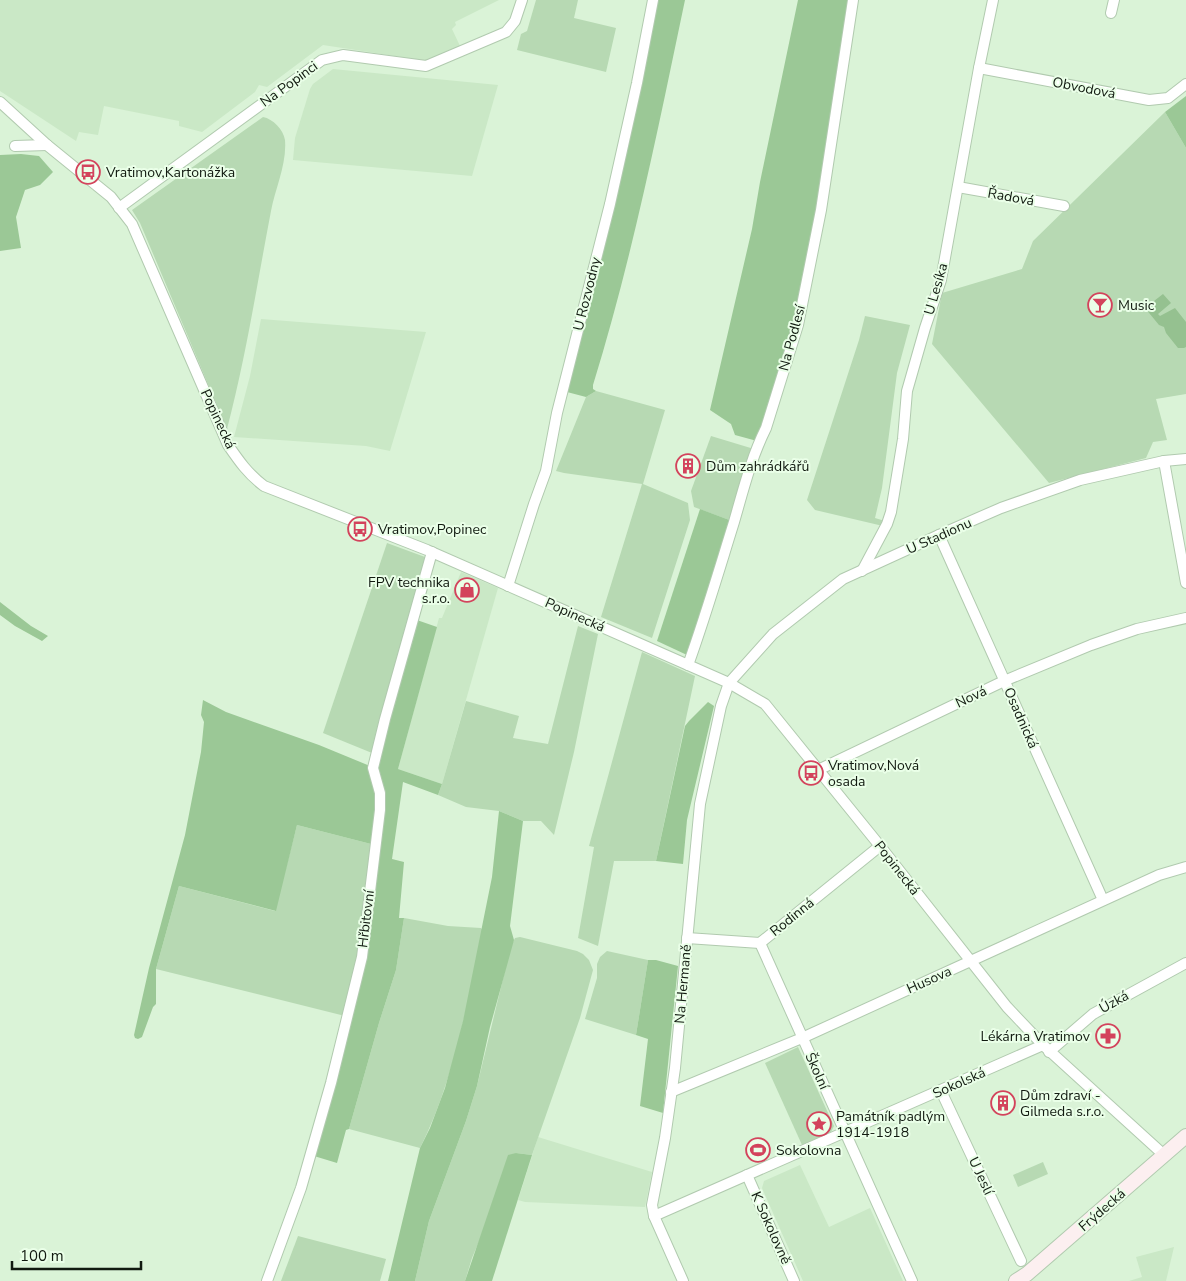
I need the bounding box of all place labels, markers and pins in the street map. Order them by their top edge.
bus stop icon: Vratimov,Kartonážka [75,159,101,185]
place label: Vratimov,Kartonážka [105,163,235,182]
bar icon: Music [1087,292,1113,318]
place label: Music [1118,296,1155,315]
building icon: Dům zahrádkářů [675,453,701,479]
place label: Dům zahrádkářů [706,457,809,476]
bus stop icon: Vratimov,Popinec [347,516,373,542]
place label: Vratimov,Popinec [377,520,487,539]
place label: FPV technika s.r.o. [368,573,450,608]
shop icon: FPV technika s.r.o. [454,577,480,603]
place label: Vratimov,Nová osada [827,756,919,791]
bus stop icon: Vratimov,Nová osada [798,760,824,786]
pharmacy icon: Lékárna Vratimov [1095,1023,1121,1049]
place label: Lékárna Vratimov [980,1027,1091,1046]
place label: Dům zdraví - Gilmeda s.r.o. [1020,1086,1104,1121]
building icon: Dům zdraví - Gilmeda s.r.o. [990,1090,1016,1116]
place label: Památník padlým 1914-1918 [836,1107,945,1142]
place icon: Památník padlým 1914-1918 [806,1111,832,1137]
sports icon: Sokolovna [745,1137,771,1163]
place label: Sokolovna [776,1141,841,1160]

